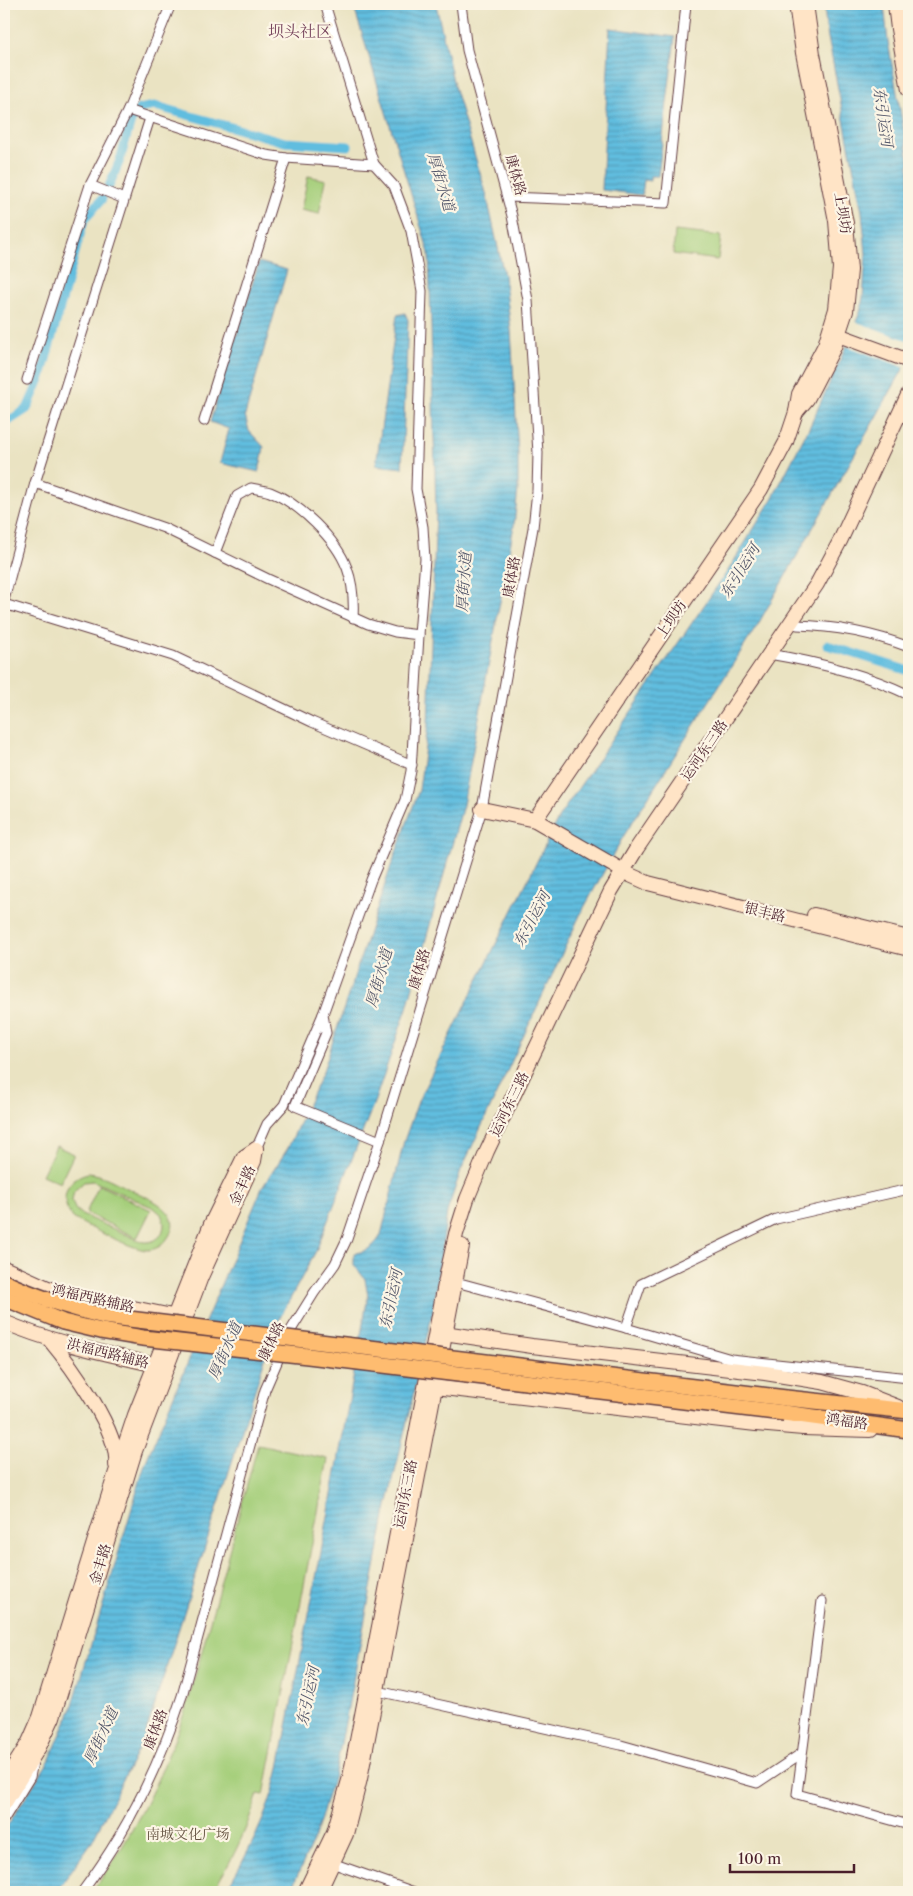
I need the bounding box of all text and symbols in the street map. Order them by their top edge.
district label: 坝头社区 [268,21,332,41]
water label: 东引运河 [870,86,897,151]
water label: 厚街水道 [424,150,460,215]
street label: 康体路 [502,152,530,198]
street label: 上坝坊 [831,191,855,235]
water label: 东引运河 [716,538,765,601]
water label: 厚街水道 [452,549,475,613]
street label: 康体路 [498,555,524,599]
street label: 上坝坊 [652,597,690,641]
street label: 运河东三路 [677,716,731,784]
water label: 东引运河 [509,885,555,950]
street label: 银丰路 [742,898,788,926]
water label: 厚街水道 [361,944,396,1009]
street label: 康体路 [404,946,434,992]
street label: 运河东三路 [486,1069,532,1139]
street label: 金丰路 [225,1162,259,1208]
water label: 东引运河 [375,1265,407,1330]
street label: 鸿福西路辅路 [50,1280,136,1316]
water label: 厚街水道 [204,1318,246,1382]
street label: 康体路 [254,1318,288,1364]
street label: 洪福西路辅路 [65,1334,151,1372]
street label: 鸿福路 [825,1409,869,1433]
street label: 运河东三路 [389,1458,421,1530]
street label: 金丰路 [85,1541,115,1587]
water label: 东引运河 [292,1662,324,1727]
water label: 厚街水道 [79,1703,123,1767]
street label: 康体路 [139,1706,171,1752]
park label: 南城文化广场 [146,1825,230,1843]
scale bar [730,1841,854,1873]
text: 100 m [738,1849,781,1868]

